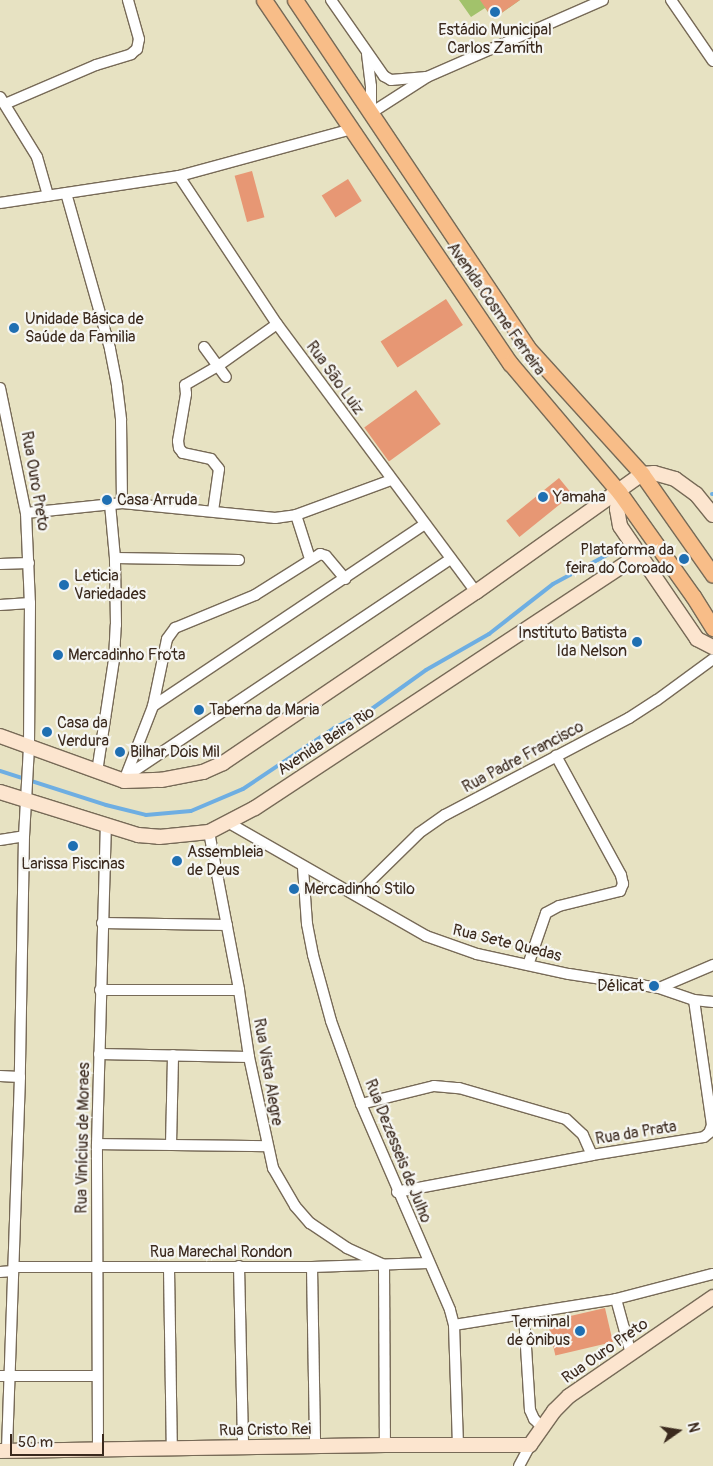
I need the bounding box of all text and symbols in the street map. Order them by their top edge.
marker: Estádio Municipal Carlos Zamith [489,6,501,18]
place label: Estádio Municipal Carlos Zamith [438,20,552,58]
street label: Avenida Cosme Ferreira [443,239,549,379]
place label: Unidade Básica de Saúde da Familia [25,309,144,347]
marker: Unidade Básica de Saúde da Familia [7,321,21,335]
street label: Rua São Luiz [302,338,368,418]
street label: Rua Ouro Preto [17,430,53,532]
place label: Yamaha [553,487,606,507]
place label: Casa Arruda [117,490,198,510]
marker: Yamaha [537,491,549,503]
marker: Casa Arruda [101,494,113,506]
place label: Plataforma da feira do Coroado [566,540,674,578]
marker: Plataforma da feira do Coroado [678,553,690,565]
place label: Leticia Variedades [74,566,146,604]
marker: Leticia Variedades [58,579,70,591]
place label: Instituto Batista Ida Nelson [518,623,627,661]
marker: Instituto Batista Ida Nelson [631,636,643,648]
place label: Mercadinho Frota [68,645,185,665]
marker: Mercadinho Frota [52,649,64,661]
place label: Taberna da Maria [209,700,319,720]
street label: Avenida Beira Rio [274,702,378,780]
marker: Taberna da Maria [193,704,205,716]
place label: Casa da Verdura [57,713,109,751]
street label: Rua Padre Francisco [459,717,587,797]
marker: Casa da Verdura [41,726,53,738]
place label: Bilhar Dois Mil [130,742,220,762]
marker: Bilhar Dois Mil [114,746,126,758]
marker: Larissa Piscinas [67,840,79,852]
place label: Assembleia de Deus [187,842,263,880]
place label: Larissa Piscinas [21,854,125,874]
marker: Assembleia de Deus [171,855,183,867]
place label: Mercadinho Stilo [304,879,415,899]
marker: Mercadinho Stilo [288,883,300,895]
street label: Rua Sete Quedas [451,920,563,966]
place label: Délicat [597,976,644,996]
marker: Délicat [648,980,660,992]
street label: Rua Vista Alegre [249,1017,287,1127]
street label: Rua Vinícius de Moraes [72,1062,94,1214]
street label: Rua Dezesseis de Julho [360,1076,436,1226]
street label: Rua da Prata [594,1117,678,1149]
street label: Rua Marechal Rondon [150,1242,292,1262]
place label: Terminal de ônibus [507,1312,570,1350]
street label: Rua Ouro Preto [558,1314,652,1388]
marker: Terminal de ônibus [574,1325,586,1337]
north arrow [653,1406,703,1456]
street label: Rua Cristo Rei [219,1420,311,1440]
text: N [684,1421,702,1434]
scale bar [12,1424,106,1456]
text: 50 m [18,1433,53,1452]

